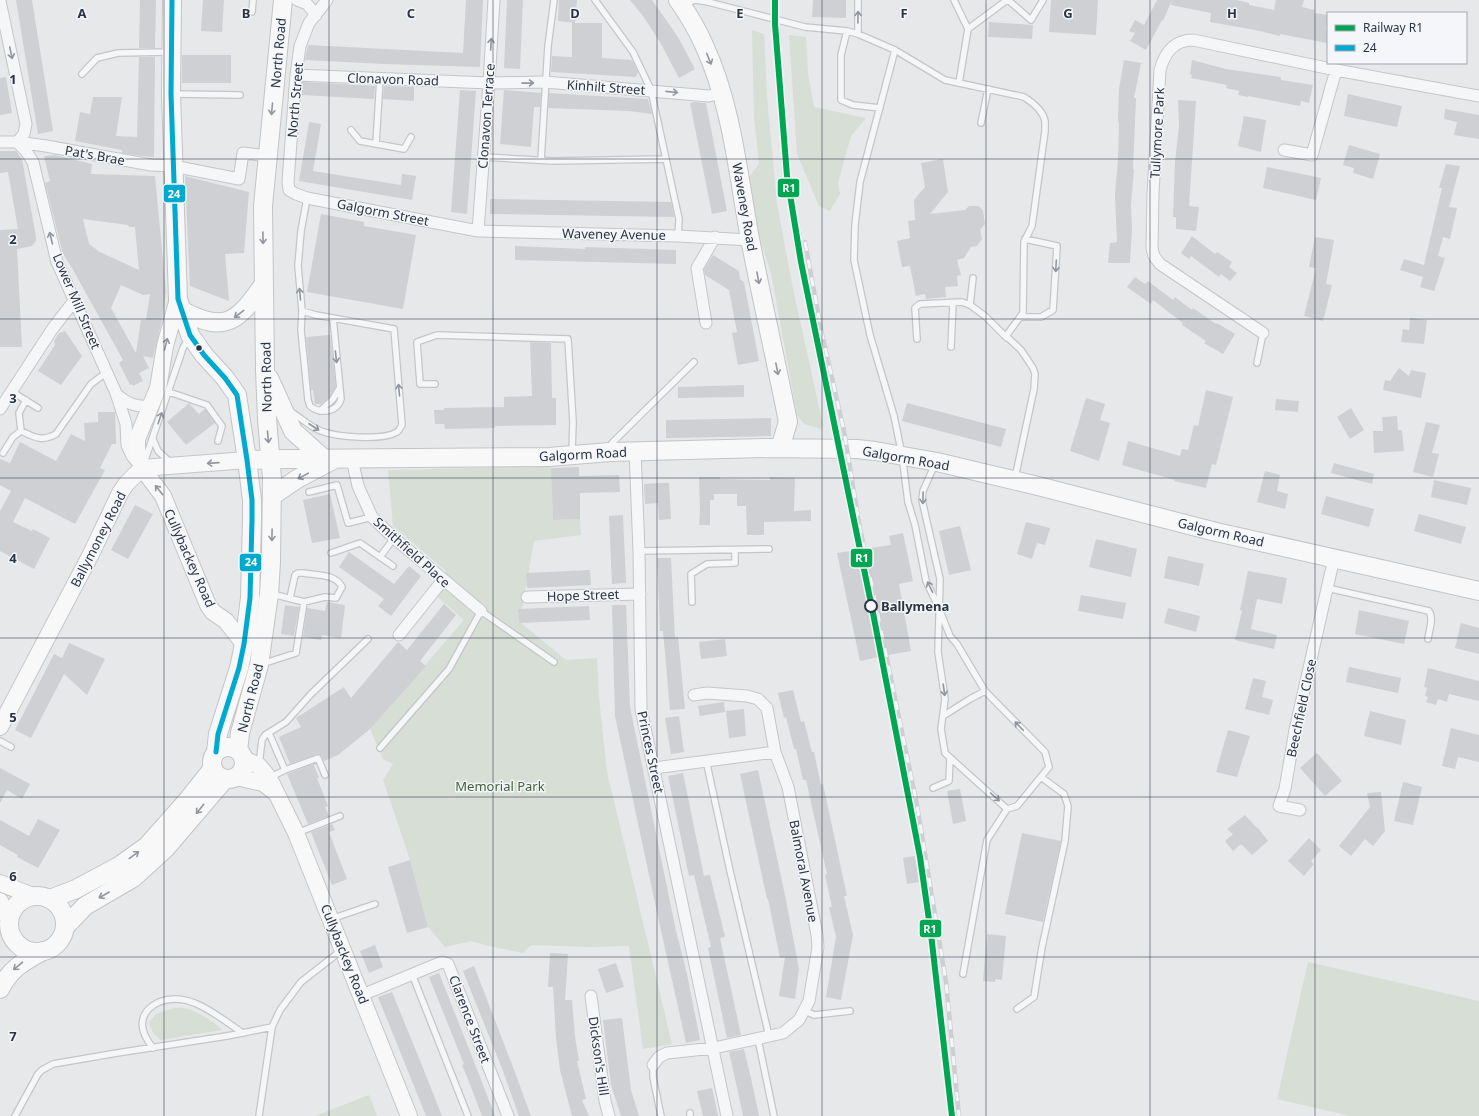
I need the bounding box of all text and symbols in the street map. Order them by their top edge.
text: A [78,4,87,22]
text: B [242,4,250,22]
text: C [407,4,415,22]
text: D [570,4,580,22]
text: E [736,4,744,22]
text: F [900,4,908,22]
text: G [1063,4,1073,22]
text: H [1227,4,1237,22]
one-way arrow [854,11,862,24]
legend [1327,12,1467,64]
street label: North Road [266,17,290,89]
text: Railway R1 [1363,19,1423,36]
one-way arrow [488,38,495,51]
text: 24 [1363,39,1377,56]
one-way arrow [8,46,16,59]
one-way arrow [706,53,714,65]
street label: North Street [283,61,307,138]
street label: Clonavon Terrace [473,63,499,169]
street label: Clonavon Road [347,68,439,90]
text: 1 [9,70,17,88]
street label: Kinhilt Street [566,75,646,99]
one-way arrow [521,79,534,86]
street label: Tullymore Park [1146,87,1168,179]
one-way arrow [665,88,678,96]
one-way arrow [269,102,276,115]
street label: Pat's Brae [64,141,126,169]
street label: Waveney Road [728,161,762,253]
line badge: R1 [777,178,800,198]
text: R1 [782,180,796,195]
line badge: 24 [163,184,186,203]
text: 24 [168,186,181,201]
street label: Galgorm Street [336,194,431,230]
street label: Waveney Avenue [562,224,666,244]
text: 2 [9,230,17,248]
one-way arrow [259,231,267,244]
one-way arrow [47,232,55,245]
street label: Lower Mill Street [49,250,105,352]
one-way arrow [1052,259,1059,272]
one-way arrow [755,271,763,284]
one-way arrow [297,288,304,301]
one-way arrow [234,309,245,318]
one-way arrow [163,338,171,351]
street label: North Road [256,342,276,412]
unlabelled marker [194,343,204,353]
one-way arrow [332,350,340,363]
one-way arrow [774,362,782,375]
one-way arrow [395,384,402,397]
text: 3 [9,389,17,407]
one-way arrow [156,413,164,425]
one-way arrow [308,423,319,431]
one-way arrow [265,430,272,443]
street label: Galgorm Road [861,441,951,475]
street label: Galgorm Road [539,443,627,465]
one-way arrow [207,459,220,466]
one-way arrow [297,473,309,480]
one-way arrow [155,484,163,495]
street label: Ballymoney Road [66,488,130,590]
one-way arrow [919,491,927,504]
street label: Cullybackey Road [160,506,220,610]
street label: Smithfield Place [370,513,454,591]
street label: Galgorm Road [1176,513,1266,551]
one-way arrow [268,528,276,541]
line badge: R1 [850,548,873,568]
text: 4 [9,549,17,567]
text: R1 [855,550,869,565]
line badge: 24 [239,553,262,572]
text: 24 [245,554,258,569]
one-way arrow [926,582,933,594]
street label: Hope Street [546,585,620,605]
place label: Ballymena [881,597,949,615]
marker: Ballymena [864,599,878,613]
street label: Beechfield Close [1282,657,1320,759]
street label: North Road [233,662,267,734]
one-way arrow [940,683,948,696]
text: 5 [9,708,17,726]
street label: Princes Street [633,709,669,795]
one-way arrow [1014,721,1024,731]
park label: Memorial Park [455,777,545,795]
one-way arrow [989,793,1000,802]
one-way arrow [196,803,205,814]
street label: Balmoral Avenue [785,818,823,924]
one-way arrow [128,851,139,860]
text: 6 [9,867,17,885]
one-way arrow [98,891,110,899]
street label: Cullybackey Road [317,901,373,1007]
line badge: R1 [919,919,942,938]
text: R1 [923,921,937,936]
one-way arrow [13,962,23,971]
street label: Clarence Street [445,973,495,1066]
street label: Dickson's Hill [585,1015,613,1097]
text: 7 [9,1027,17,1045]

